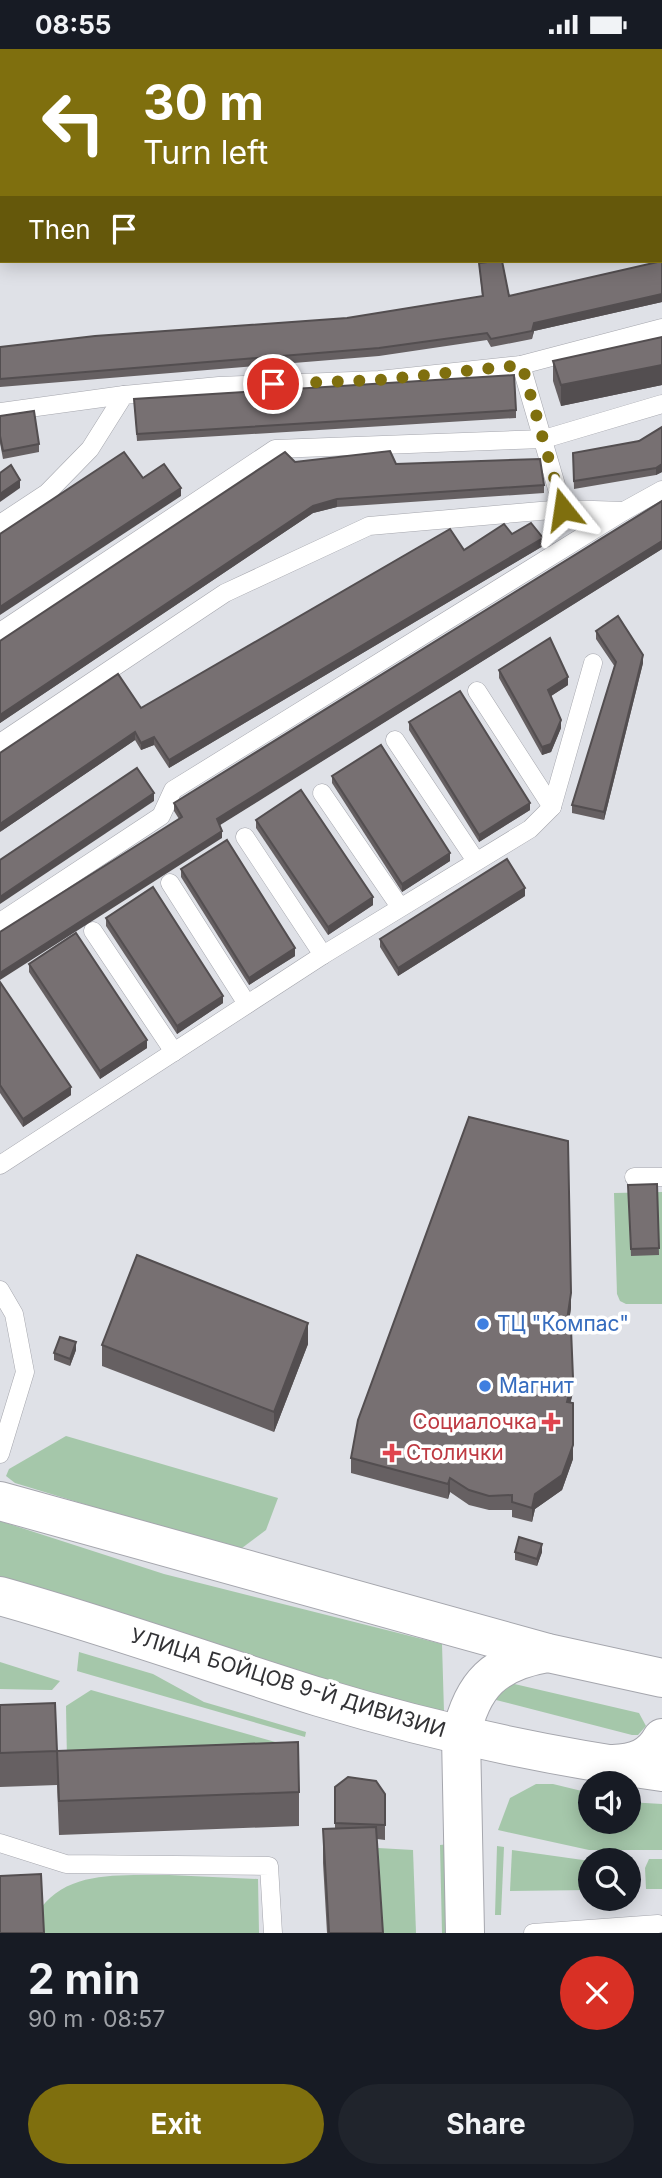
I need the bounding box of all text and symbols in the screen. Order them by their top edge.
text: 08:55 [35,9,111,40]
text: 30 m [143,73,264,132]
icon: left [28,77,119,168]
text: Turn left [143,133,268,172]
icon: arrive [105,210,143,248]
text: Then [28,214,91,245]
pin [243,354,303,414]
icon: arrive [254,365,292,403]
position arrow [526,472,600,546]
place label: ТЦ "Компас" [497,1311,629,1336]
marker: ТЦ "Компас" [475,1316,491,1332]
place label: Магнит [499,1373,574,1398]
marker: Магнит [477,1378,493,1394]
place label: Социалочка [412,1409,537,1434]
marker: Социалочка [543,1414,559,1430]
place label: Столички [406,1440,504,1465]
marker: Столички [384,1445,400,1461]
street label: УЛИЦА БОЙЦОВ 9-Й ДИВИЗИИ [128,1622,449,1742]
map controls [578,1771,641,1911]
button: sound [578,1771,641,1834]
button: search [578,1848,641,1911]
text: 2 min [28,1953,140,2004]
button: close [560,1956,634,2030]
text: 90 m · 08:57 [28,2005,165,2033]
button: Exit [28,2084,324,2164]
button: Share [338,2084,634,2164]

